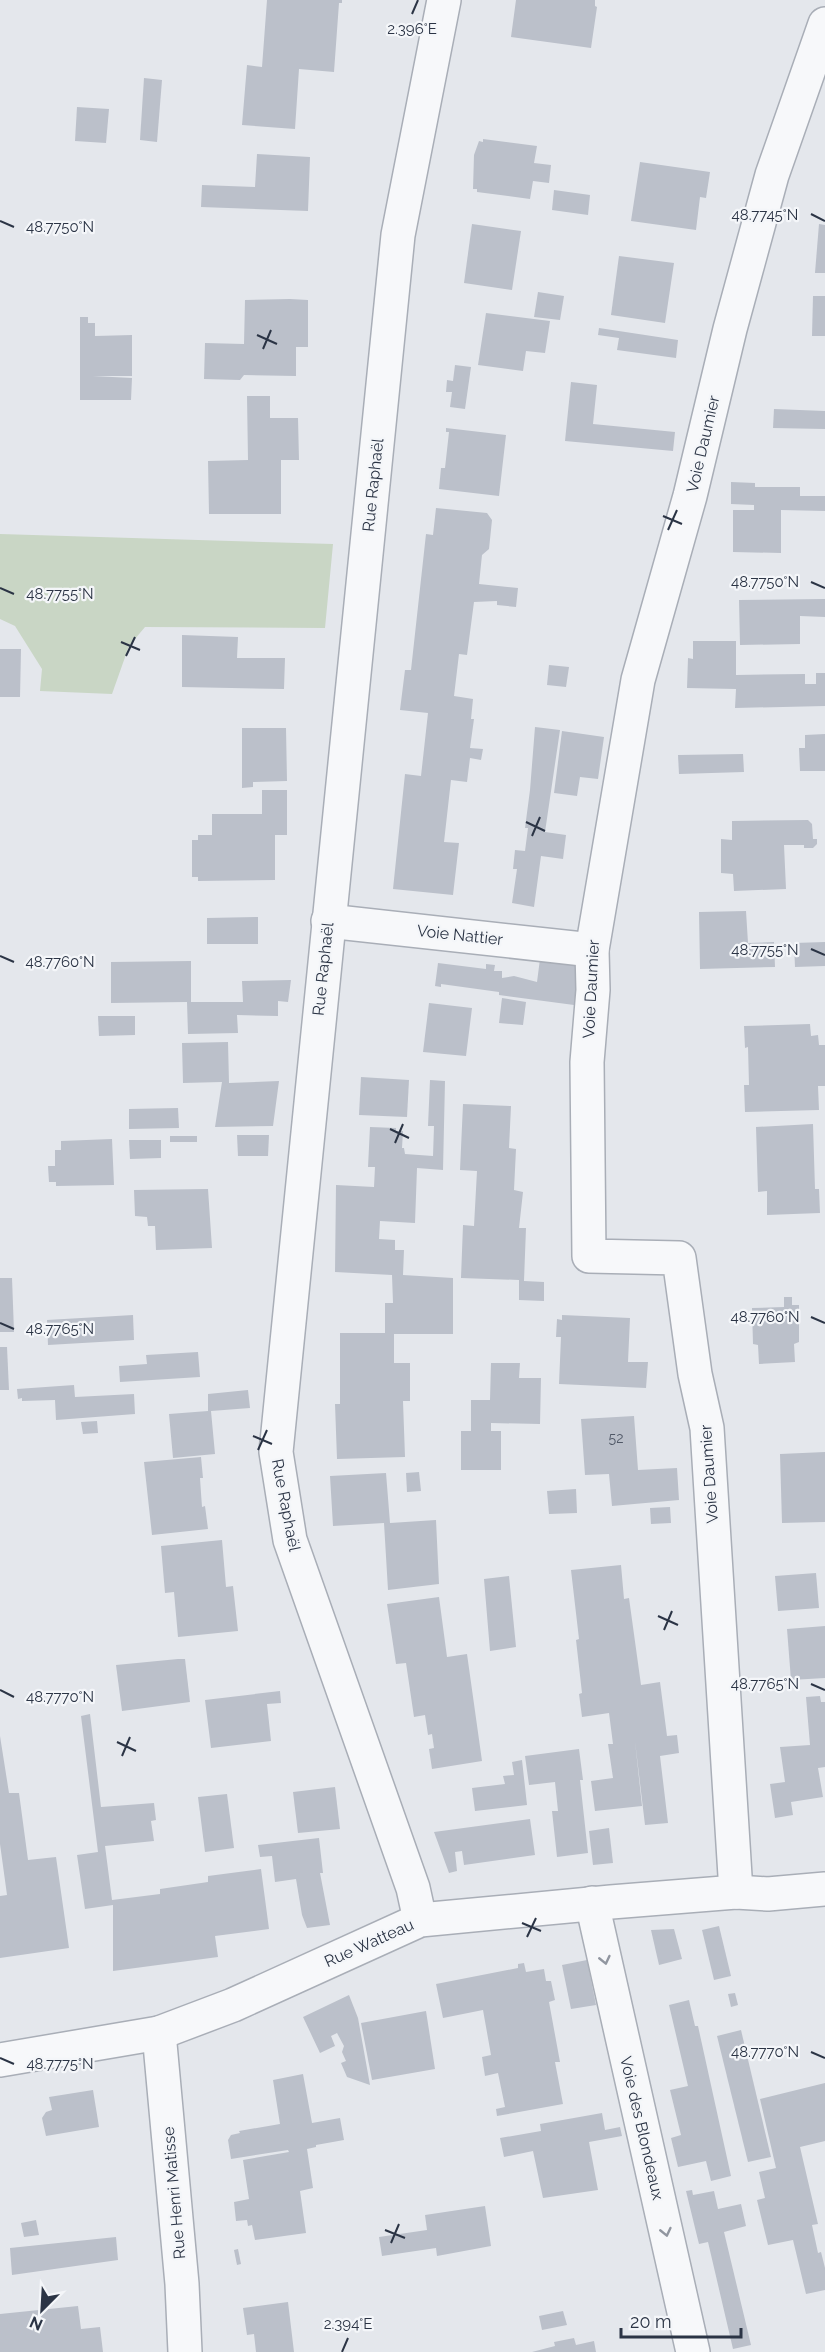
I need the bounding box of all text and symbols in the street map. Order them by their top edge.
text: 2.396°E [387,20,437,38]
text: 48.7745°N [732,206,798,224]
text: 48.7750°N [26,218,94,236]
street label: Voie Daumier [683,393,723,494]
street label: Rue Raphaël [359,437,387,533]
text: 48.7750°N [731,573,799,591]
text: 48.7755°N [26,585,94,603]
street label: Rue Raphaël [309,921,337,1017]
street label: Voie Nattier [416,921,504,949]
street label: Voie Daumier [579,939,603,1039]
text: 48.7755°N [731,941,799,959]
text: 48.7760°N [25,953,95,971]
text: 48.7760°N [730,1308,800,1326]
text: 48.7765°N [26,1320,94,1338]
street label: Voie Daumier [696,1424,722,1524]
house number: 52 [609,1430,623,1446]
street label: Rue Raphaël [268,1457,304,1554]
text: 48.7765°N [731,1675,799,1693]
text: 48.7770°N [26,1688,94,1706]
street label: Rue Watteau [322,1915,416,1971]
one-way arrow [598,1955,611,1965]
text: 48.7770°N [731,2043,799,2061]
street label: Voie des Blondeaux [616,2054,668,2202]
text: 48.7775°N [26,2055,94,2073]
street label: Rue Henri Matisse [159,2126,189,2260]
one-way arrow [659,2227,672,2237]
north arrow [12,2280,72,2340]
scale bar [621,2301,741,2339]
text: 20 m [630,2311,672,2332]
text: N [27,2312,46,2334]
text: 2.394°E [324,2315,372,2333]

